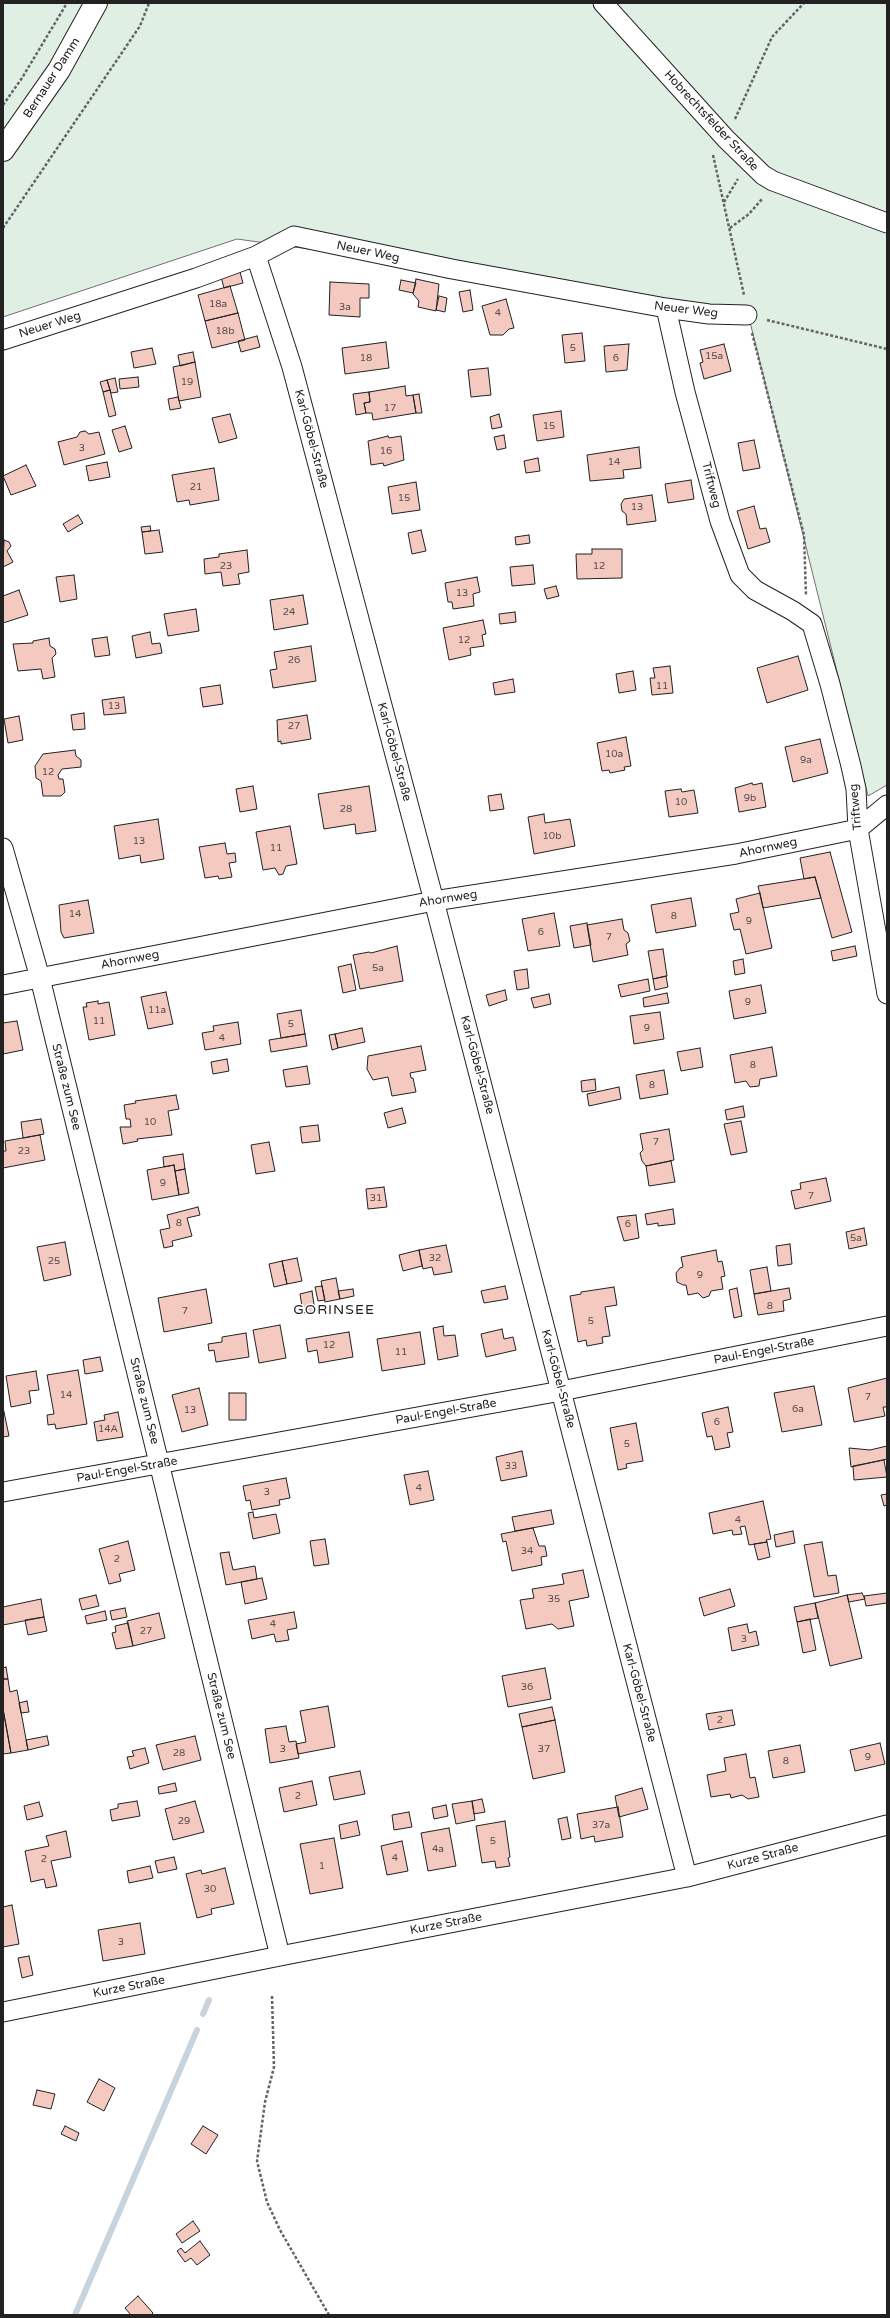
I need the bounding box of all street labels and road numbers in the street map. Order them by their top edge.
street label: Bernauer Damm [21,35,83,121]
street label: Hobrechtsfelder Straße [661,68,761,174]
street label: Neuer Weg [335,238,401,266]
street label: Neuer Weg [653,299,719,321]
street label: Neuer Weg [17,309,83,341]
street label: Karl-Göbel-Straße [291,388,331,490]
street label: Triftweg [698,460,724,510]
street label: Karl-Göbel-Straße [374,701,414,803]
street label: Triftweg [847,783,865,831]
street label: Ahornweg [738,835,798,861]
street label: Ahornweg [418,887,478,911]
street label: Ahornweg [100,947,160,973]
street label: Karl-Göbel-Straße [457,1014,497,1116]
street label: Straße zum See [48,1042,84,1132]
street label: Karl-Göbel-Straße [538,1328,578,1430]
street label: Paul-Engel-Straße [712,1334,816,1368]
street label: Straße zum See [126,1356,162,1446]
street label: Paul-Engel-Straße [394,1396,498,1428]
street label: Paul-Engel-Straße [75,1454,179,1486]
street label: Karl-Göbel-Straße [619,1642,659,1744]
street label: Straße zum See [203,1671,239,1761]
street label: Kurze Straße [726,1841,800,1873]
street label: Kurze Straße [409,1910,483,1938]
street label: Kurze Straße [92,1973,166,2001]

